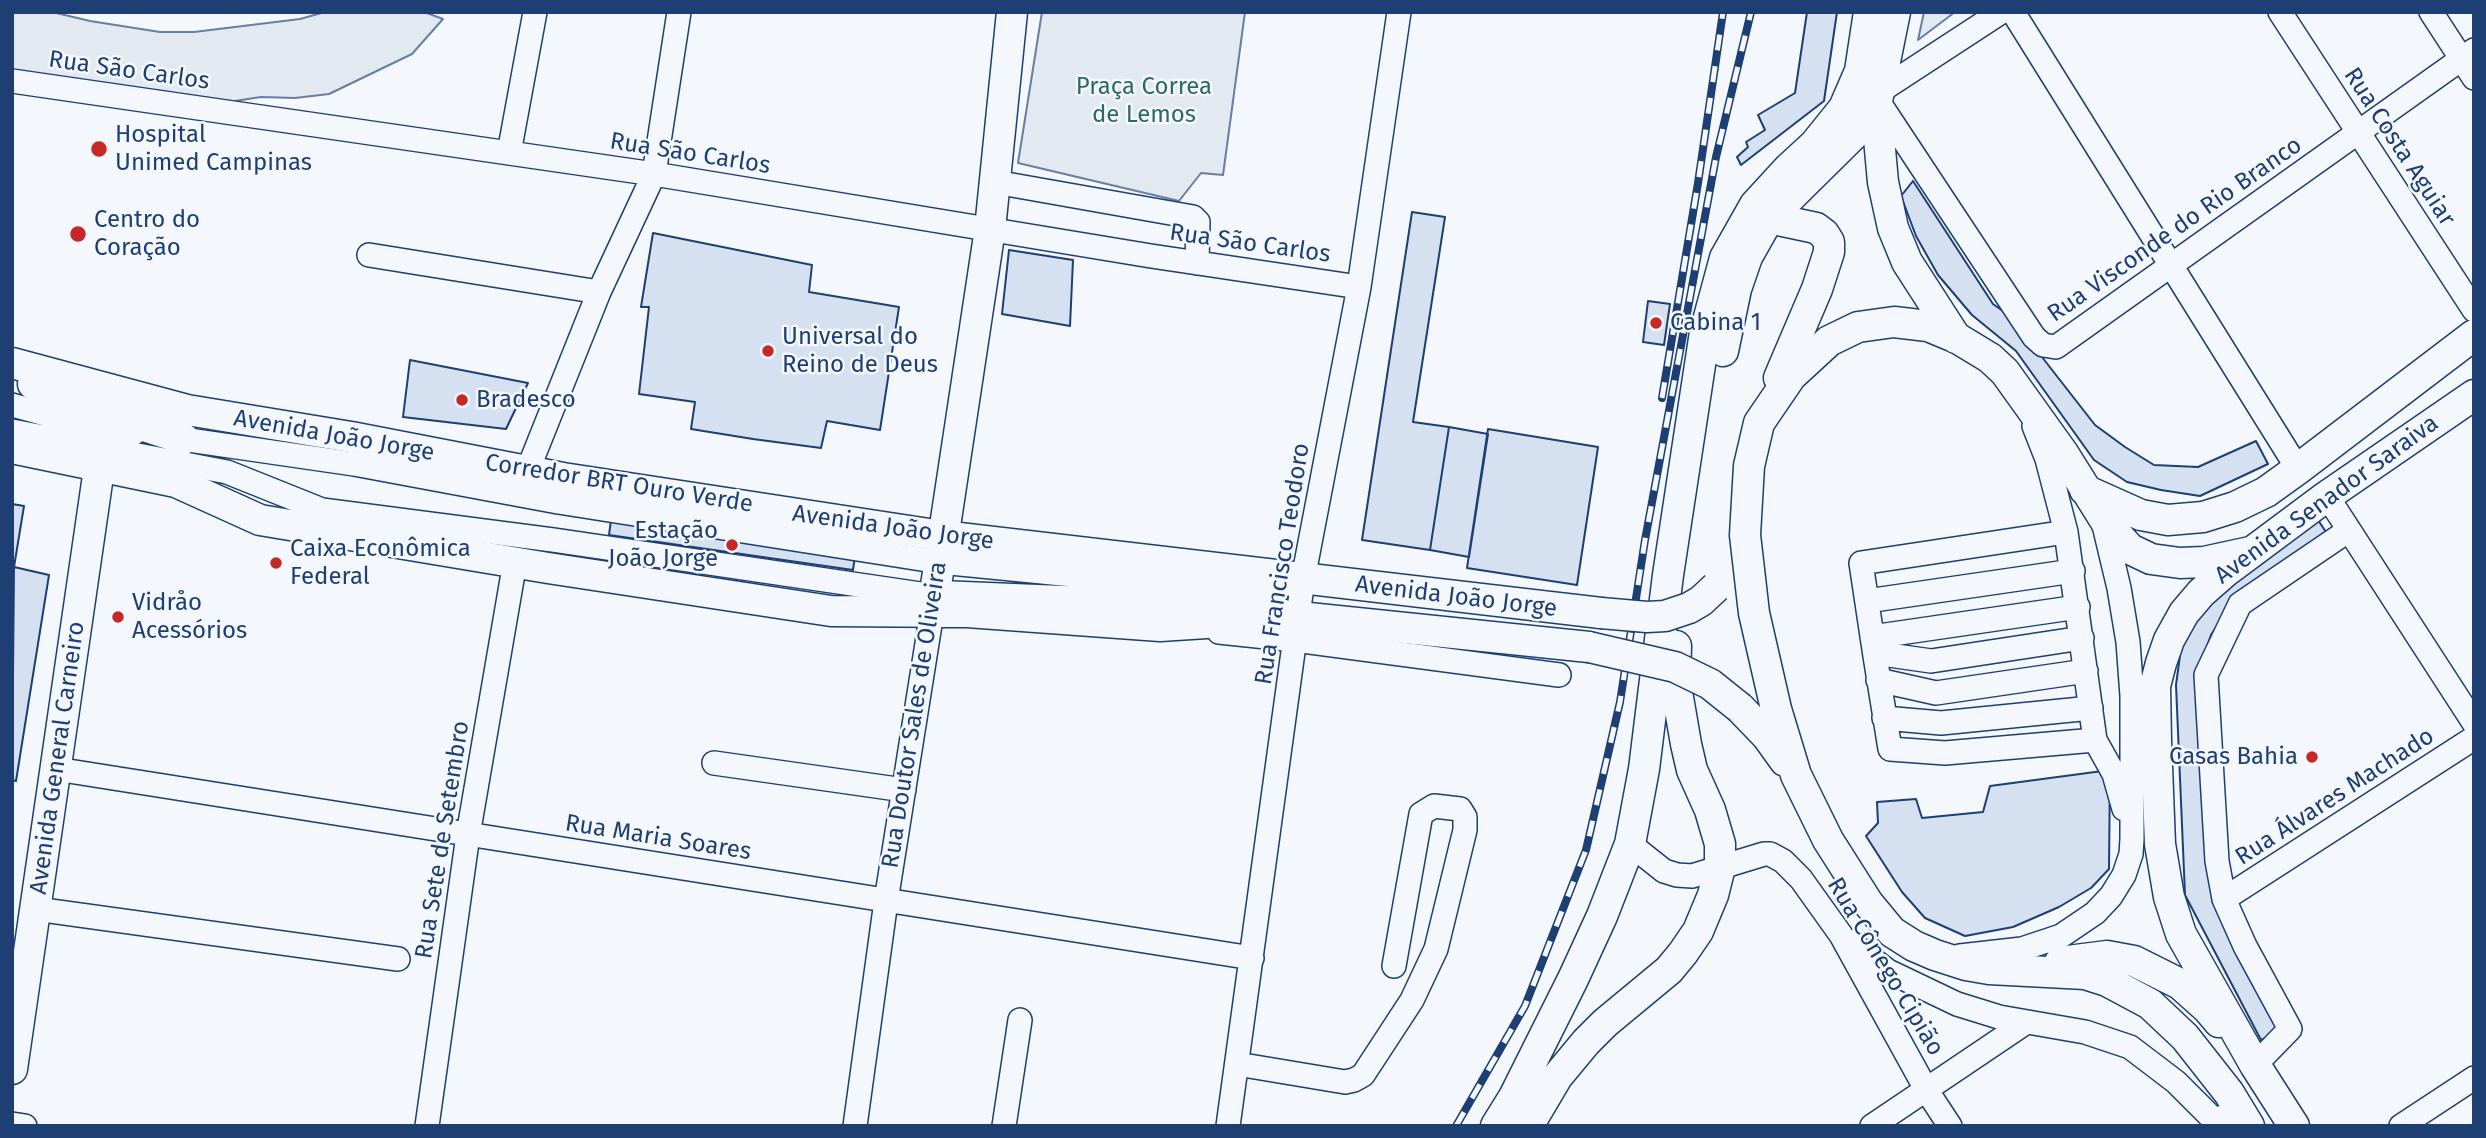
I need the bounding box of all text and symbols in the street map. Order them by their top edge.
street label: Rua São Carlos [47,45,211,97]
street label: Rua Costa Aguiar [2337,62,2461,232]
park label: Praça Correa de Lemos [1076,73,1212,129]
place label: Hospital Unimed Campinas [115,121,312,177]
street label: Rua São Carlos [608,127,772,181]
street label: Rua Visconde do Rio Branco [2042,131,2308,329]
marker: Hospital Unimed Campinas [89,139,109,159]
place label: Centro do Coração [94,206,200,262]
street label: Rua São Carlos [1168,218,1332,270]
marker: Centro do Coração [68,224,88,244]
place label: Cabina 1 [1670,309,1761,337]
marker: Cabina 1 [1648,315,1664,331]
place label: Universal do Reino de Deus [782,323,938,379]
marker: Universal do Reino de Deus [760,343,776,359]
place label: Bradesco [476,386,576,414]
marker: Bradesco [454,392,470,408]
street label: Avenida João Jorge [231,404,437,468]
street label: Avenida Senador Saraiva [2210,409,2444,591]
street label: Rua Francisco Teodoro [1250,441,1316,687]
street label: Corredor BRT Ouro Verde [483,449,755,519]
street label: Avenida João Jorge [790,500,996,556]
place label: Estação João Jorge [608,517,718,573]
place label: Caixa Econômica Federal [290,535,471,591]
marker: Estação João Jorge [724,537,740,553]
marker: Caixa Econômica Federal [268,555,284,571]
street label: Rua Doutor Sales de Oliveira [877,560,953,870]
street label: Avenida João Jorge [1353,570,1559,624]
place label: Vidråo Acessórios [132,589,247,645]
marker: Vidråo Acessórios [110,609,126,625]
street label: Avenida General Carneiro [25,620,91,896]
street label: Rua Sete de Setembro [410,719,476,961]
street label: Rua Álvares Machado [2230,722,2440,872]
place label: Casas Bahia [2169,743,2298,771]
marker: Casas Bahia [2304,749,2320,765]
street label: Rua Maria Soares [563,809,753,867]
street label: Rua Cônego Cipião [1820,873,1950,1061]

